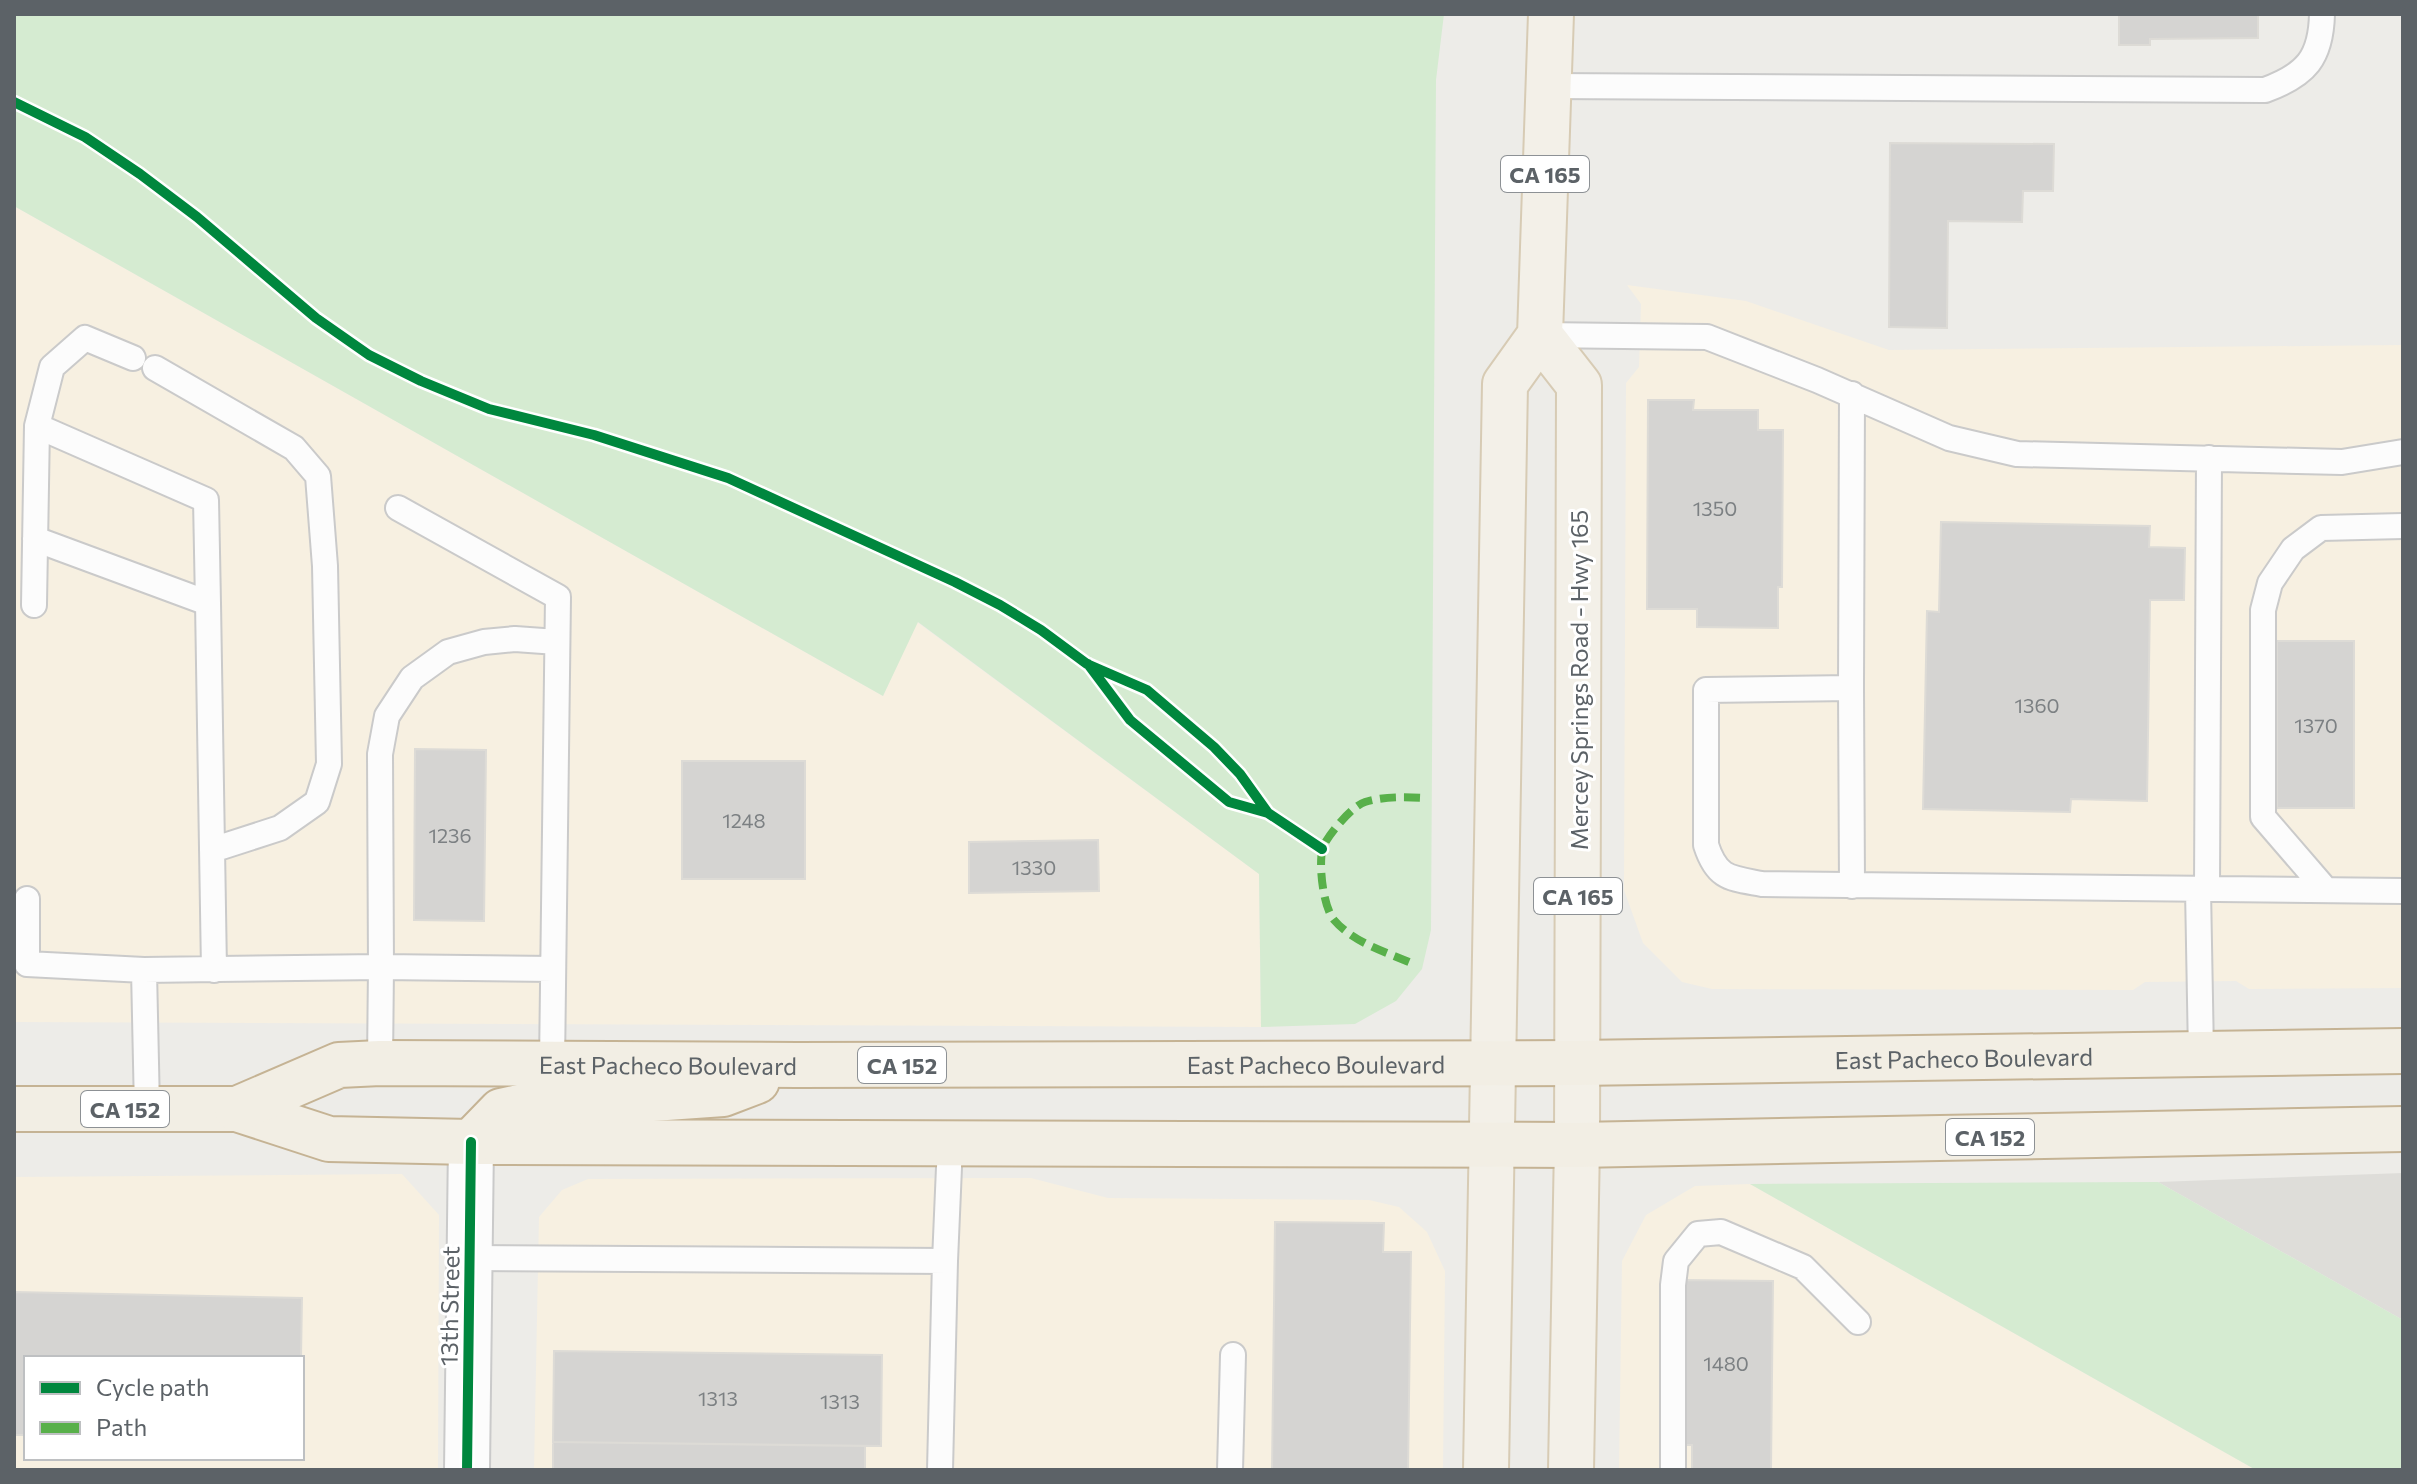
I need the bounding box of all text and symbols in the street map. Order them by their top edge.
road number: CA 165 [1501,156,1589,192]
house number: 1350 [1693,496,1737,520]
street label: Mercey Springs Road - Hwy 165 [1564,510,1593,850]
house number: 1360 [2014,693,2060,717]
house number: 1370 [2294,713,2338,737]
house number: 1248 [722,808,766,832]
house number: 1236 [428,823,472,847]
house number: 1330 [1012,855,1056,879]
road number: CA 165 [1534,878,1622,914]
street label: East Pacheco Boulevard [1834,1041,2093,1074]
road number: CA 152 [858,1047,946,1083]
street label: East Pacheco Boulevard [539,1049,797,1079]
street label: East Pacheco Boulevard [1187,1049,1445,1079]
road number: CA 152 [81,1091,169,1127]
road number: CA 152 [1946,1119,2034,1155]
street label: 13th Street [433,1246,465,1366]
house number: 1480 [1703,1351,1749,1375]
legend [24,1356,304,1460]
text: Cycle path [96,1372,210,1401]
house number: 1313 [698,1386,738,1410]
house number: 1313 [820,1389,860,1413]
text: Path [96,1412,147,1441]

